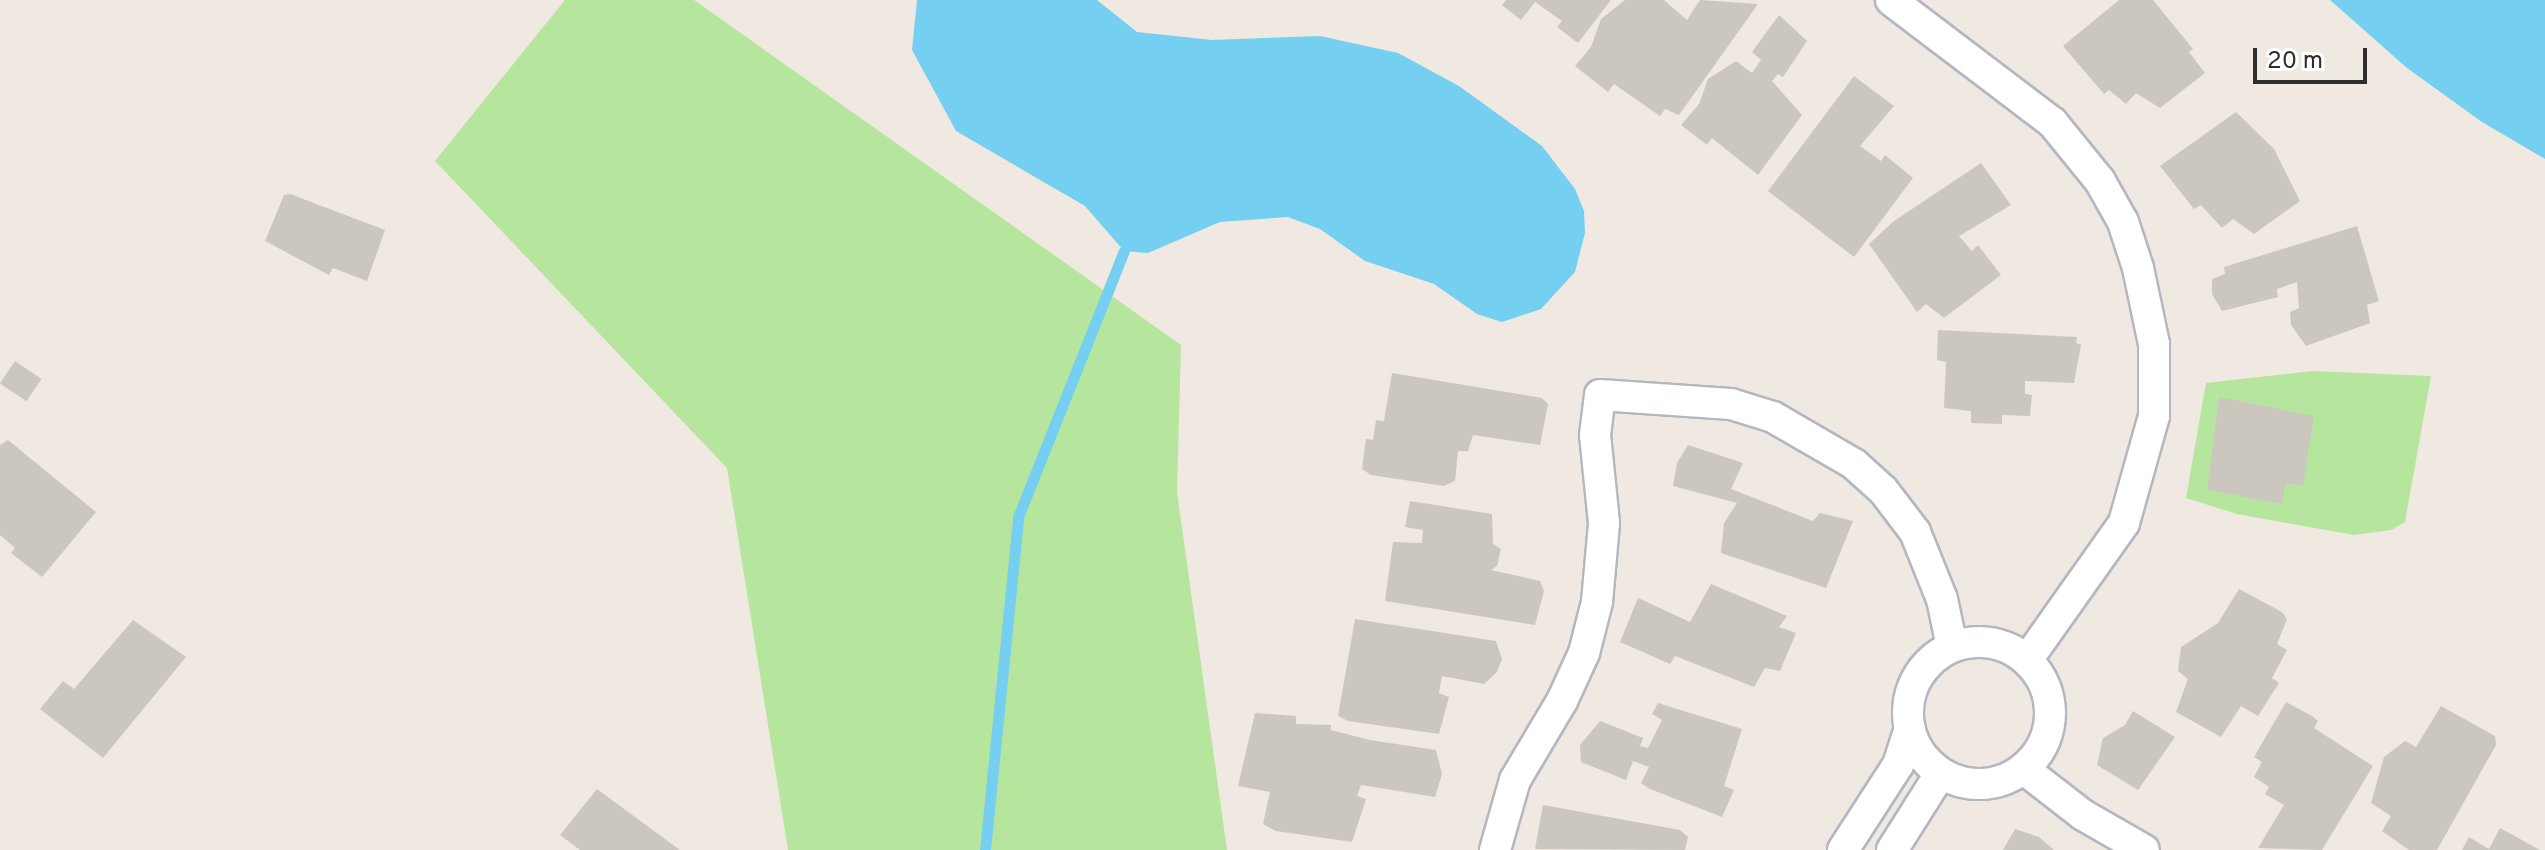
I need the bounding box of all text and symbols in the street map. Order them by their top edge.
scale bar [2257,32,2371,82]
text: 20 m [2267,47,2323,77]

